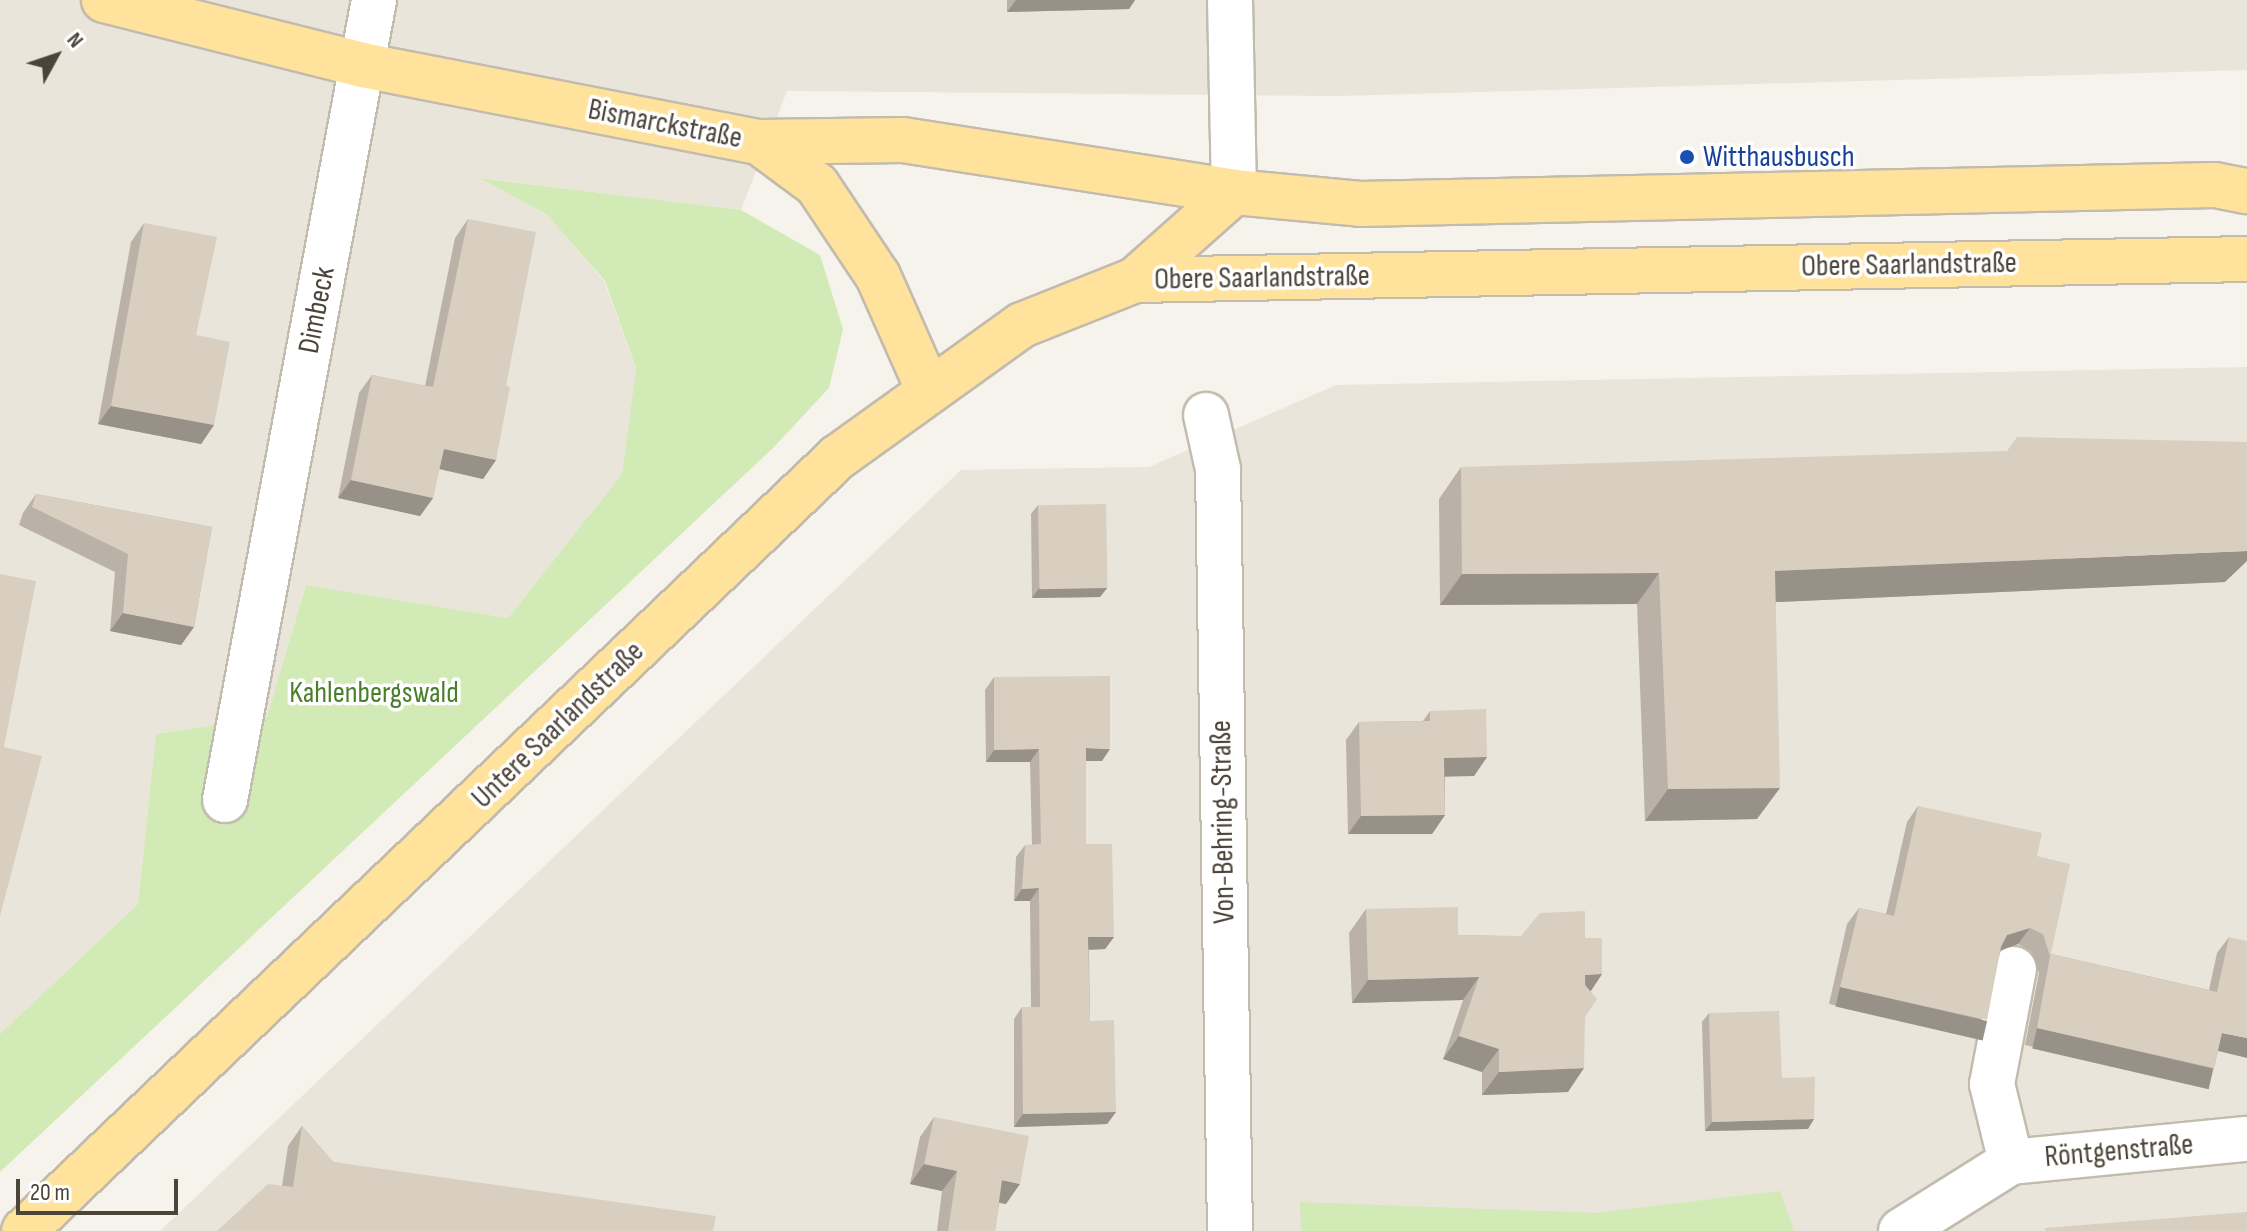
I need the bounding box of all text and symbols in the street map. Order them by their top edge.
north arrow [16,16,96,96]
text: N [61,27,89,53]
street label: Bismarckstraße [585,91,745,157]
place label: Witthausbusch [1703,139,1855,175]
marker: Witthausbusch [1678,148,1696,166]
street label: Obere Saarlandstraße [1801,245,2017,285]
street label: Obere Saarlandstraße [1154,258,1370,298]
street label: Dimbeck [291,264,343,356]
street label: Untere Saarlandstraße [465,634,651,816]
park label: Kahlenbergswald [289,675,459,711]
street label: Von-Behring-Straße [1203,720,1243,924]
street label: Röntgenstraße [2043,1127,2195,1175]
scale bar [20,1163,182,1213]
text: 20 m [30,1178,70,1207]

